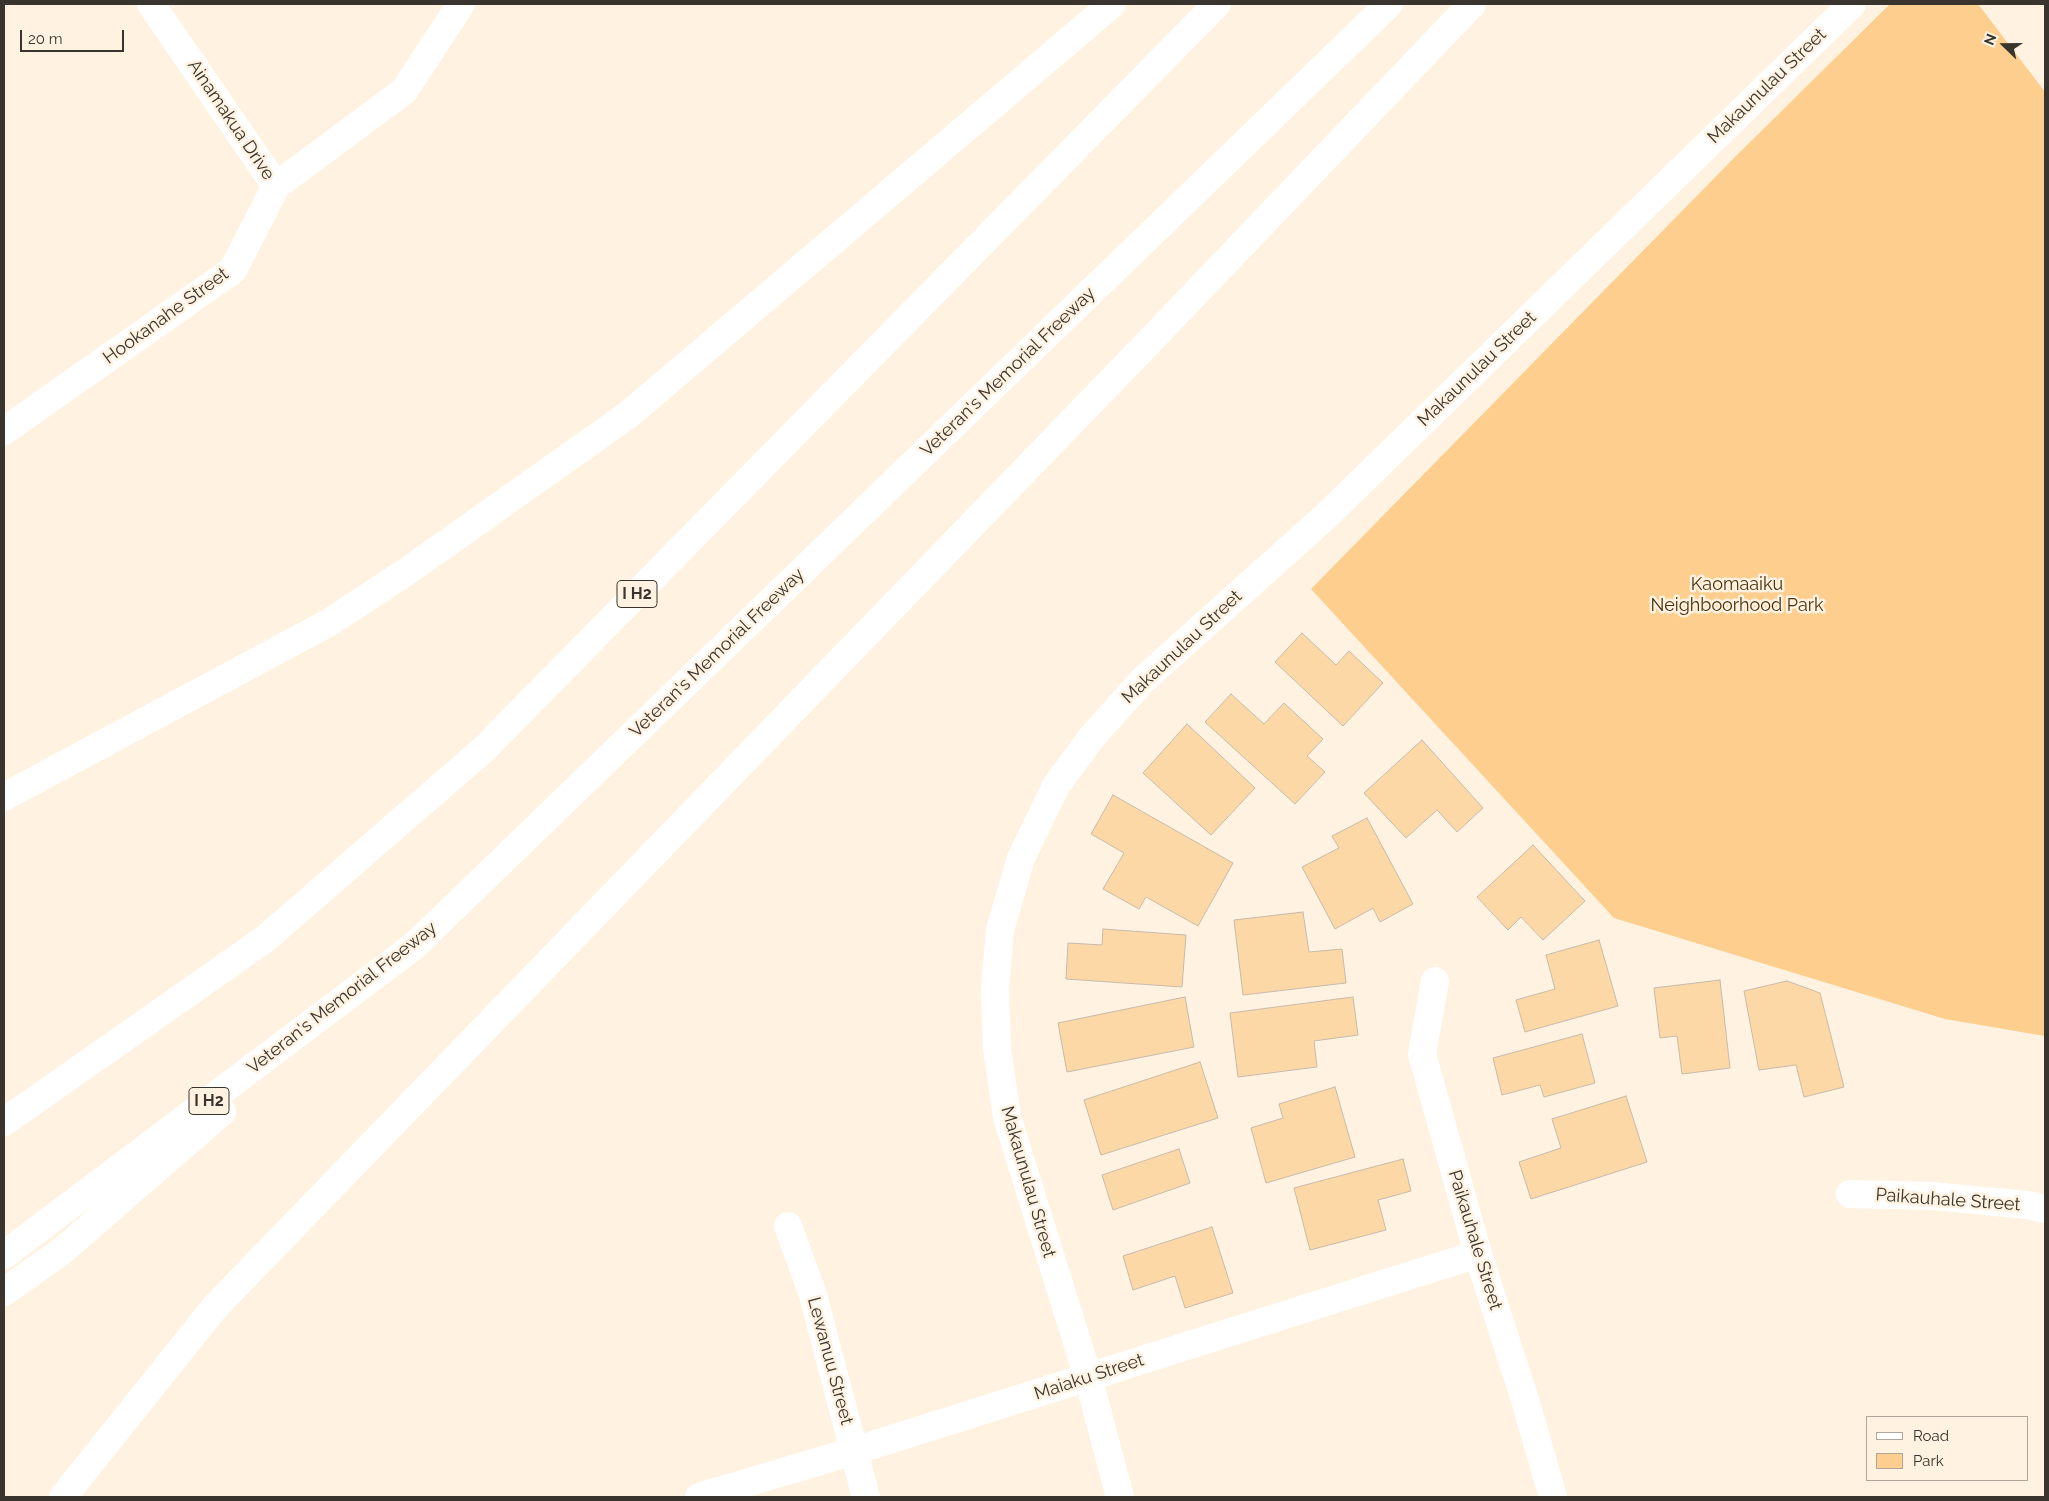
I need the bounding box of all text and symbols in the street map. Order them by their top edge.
scale bar [22,20,126,52]
north arrow [1979,20,2029,70]
street label: Makaunulau Street [1703,24,1831,148]
text: 20 m [28,30,63,48]
text: N [1981,31,2000,47]
street label: Ainamakua Drive [183,56,279,184]
street label: Hookanahe Street [99,263,233,369]
street label: Veteran's Memorial Freeway [916,283,1100,461]
street label: Makaunulau Street [1413,307,1541,431]
street label: Veteran's Memorial Freeway [625,564,809,742]
park label: Kaomaaiku Neighboorhood Park [1650,574,1824,616]
road number: I H2 [617,580,657,608]
street label: Makaunulau Street [1117,586,1247,708]
street label: Veteran's Memorial Freeway [243,917,441,1079]
road number: I H2 [189,1088,229,1114]
street label: Makaunulau Street [996,1104,1060,1260]
street label: Paikauhale Street [1443,1167,1507,1313]
street label: Paikauhale Street [1875,1184,2021,1216]
street label: Lewanuu Street [803,1295,857,1427]
street label: Maiaku Street [1031,1349,1147,1405]
legend [1866,1416,2029,1481]
text: Road [1913,1427,1949,1445]
text: Park [1913,1452,1944,1470]

